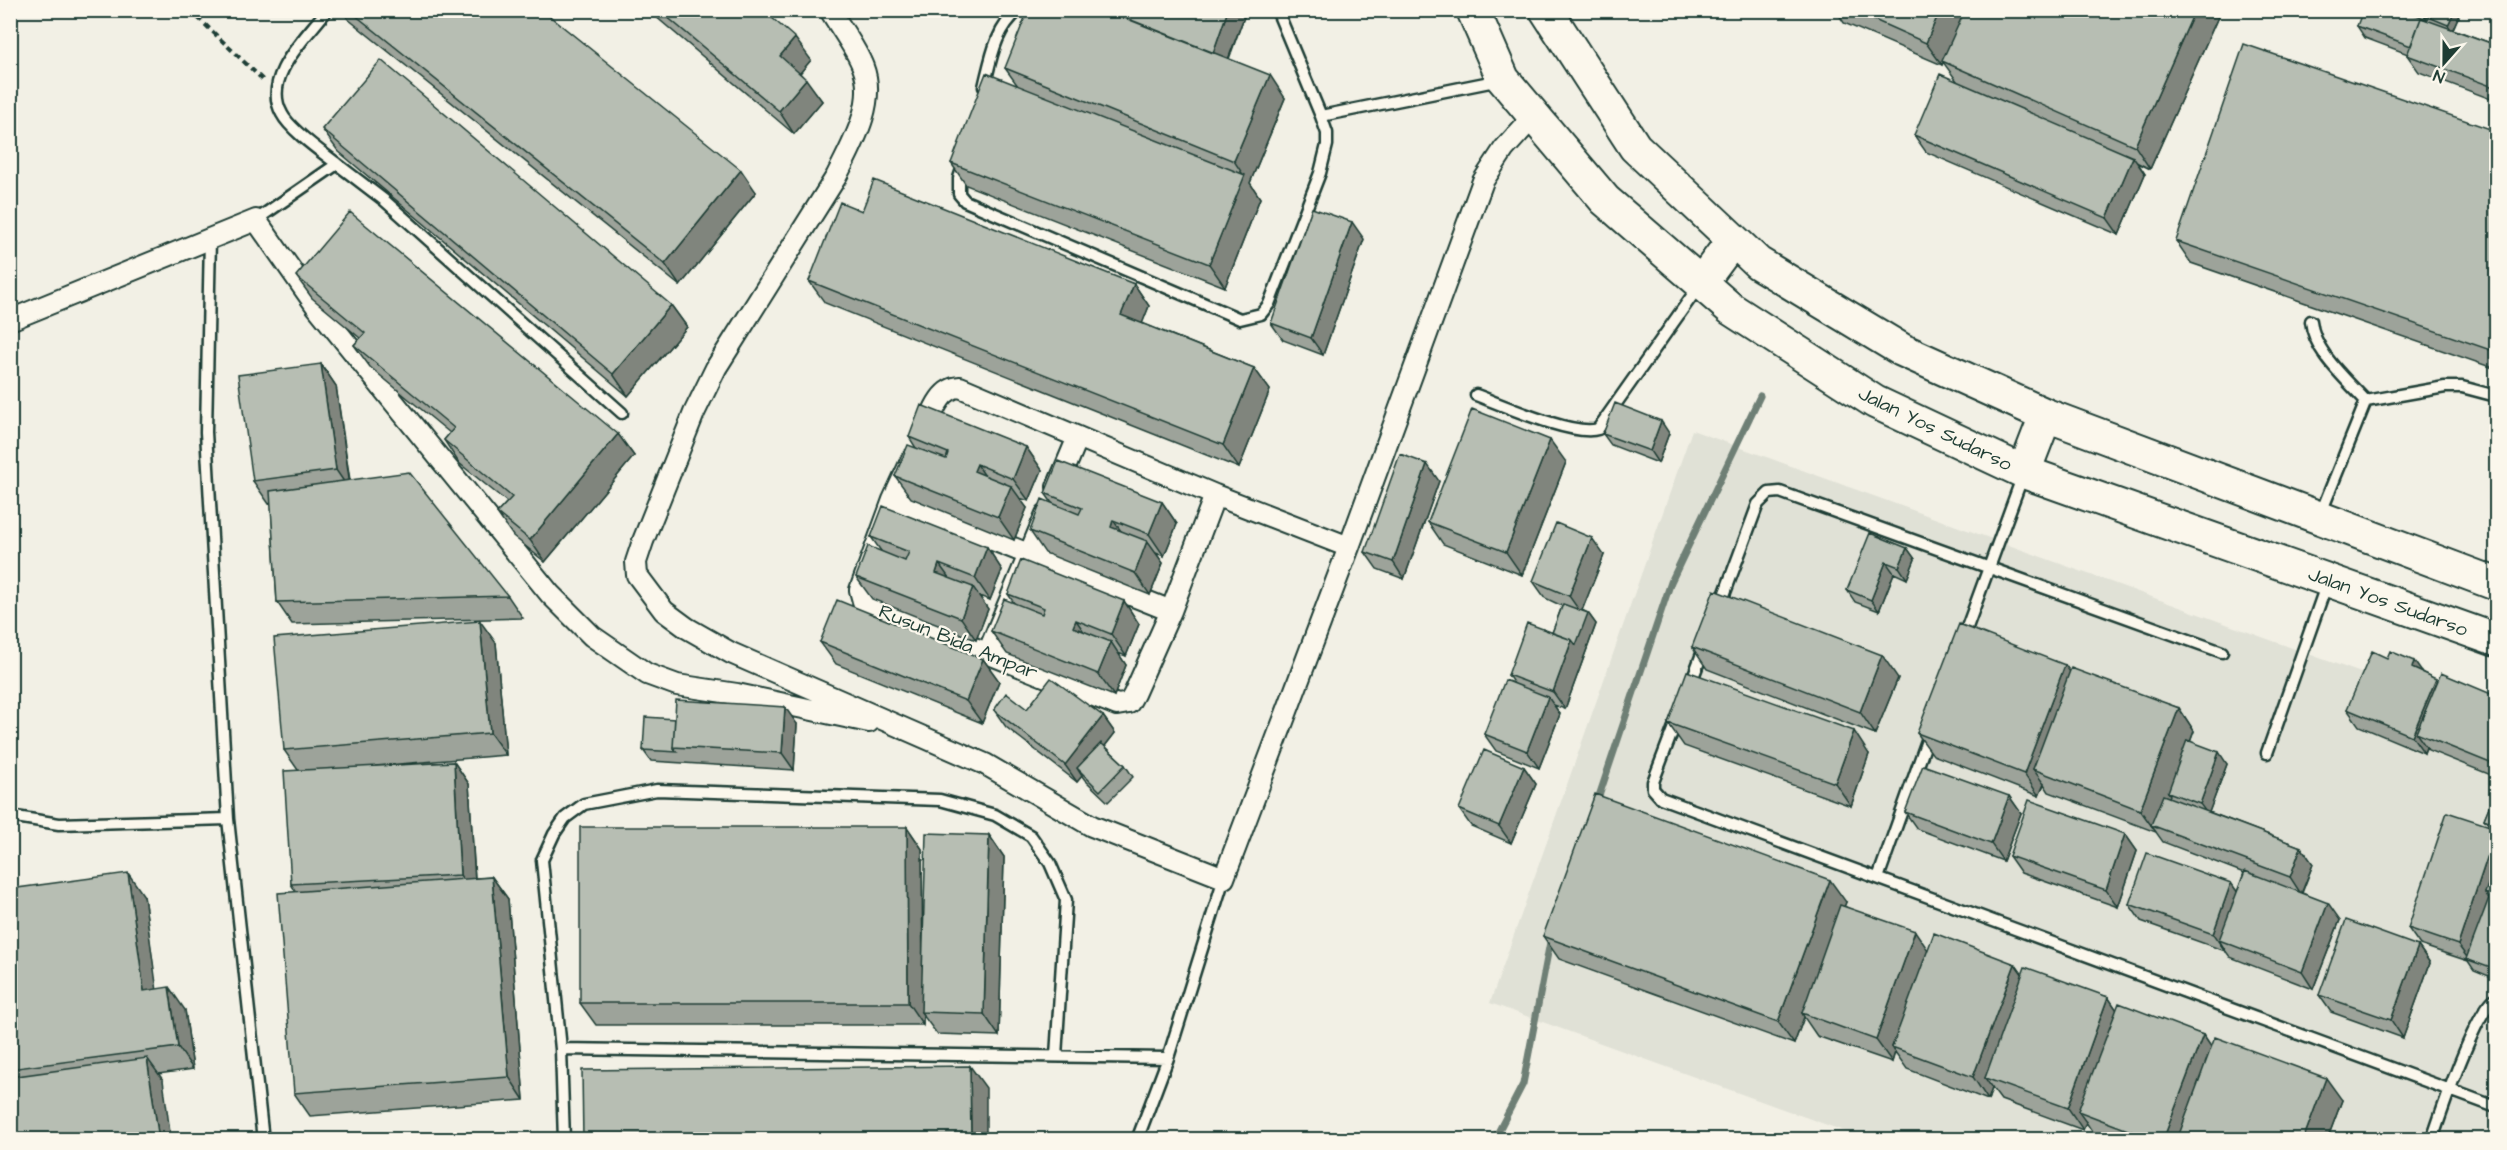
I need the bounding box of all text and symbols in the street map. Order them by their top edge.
north arrow [2414,33,2474,93]
text: N [2430,64,2448,88]
street label: Jalan Yos Sudarso [1853,380,2017,478]
street label: Jalan Yos Sudarso [2304,560,2472,644]
street label: Rusun Bida Ampar [874,597,1042,687]

